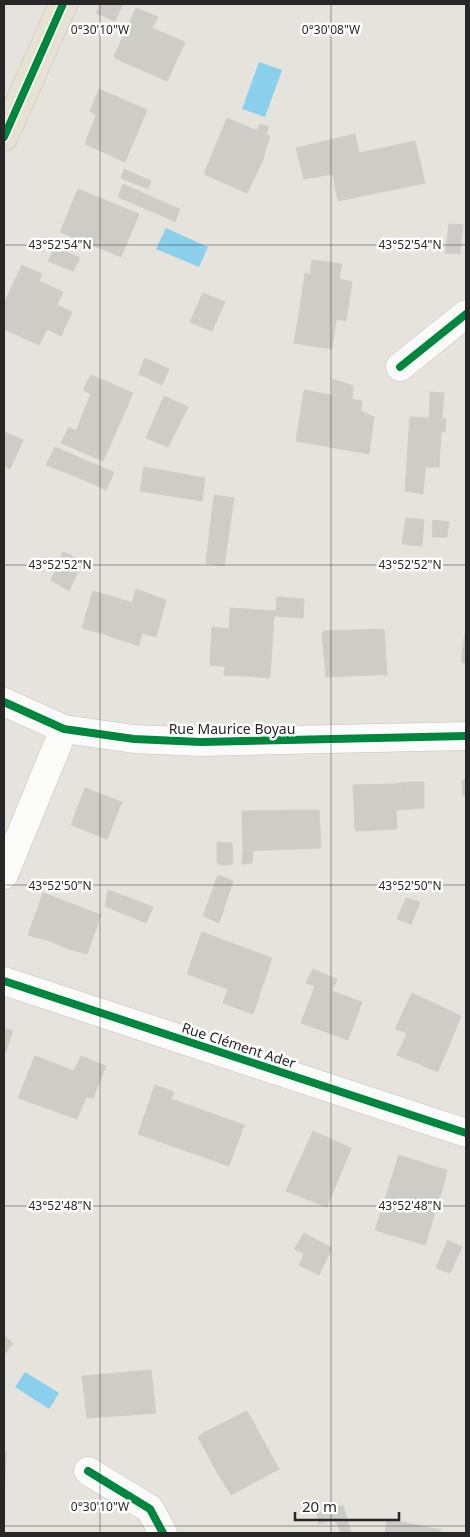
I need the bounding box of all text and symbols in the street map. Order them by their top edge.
text: 0°30'10"W [71,21,129,38]
text: 0°30'08"W [302,21,360,38]
text: 43°52'54"N [28,236,92,253]
text: 43°52'54"N [378,236,442,253]
text: 43°52'52"N [28,556,92,573]
text: 43°52'52"N [378,556,442,573]
street label: Rue Maurice Boyau [169,719,295,738]
text: 43°52'50"N [28,877,92,894]
text: 43°52'50"N [378,877,442,894]
street label: Rue Clément Ader [180,1018,299,1072]
text: 43°52'48"N [28,1197,92,1214]
text: 43°52'48"N [378,1197,442,1214]
scale bar [295,1490,399,1522]
text: 20 m [302,1496,337,1516]
text: 0°30'10"W [71,1498,129,1515]

